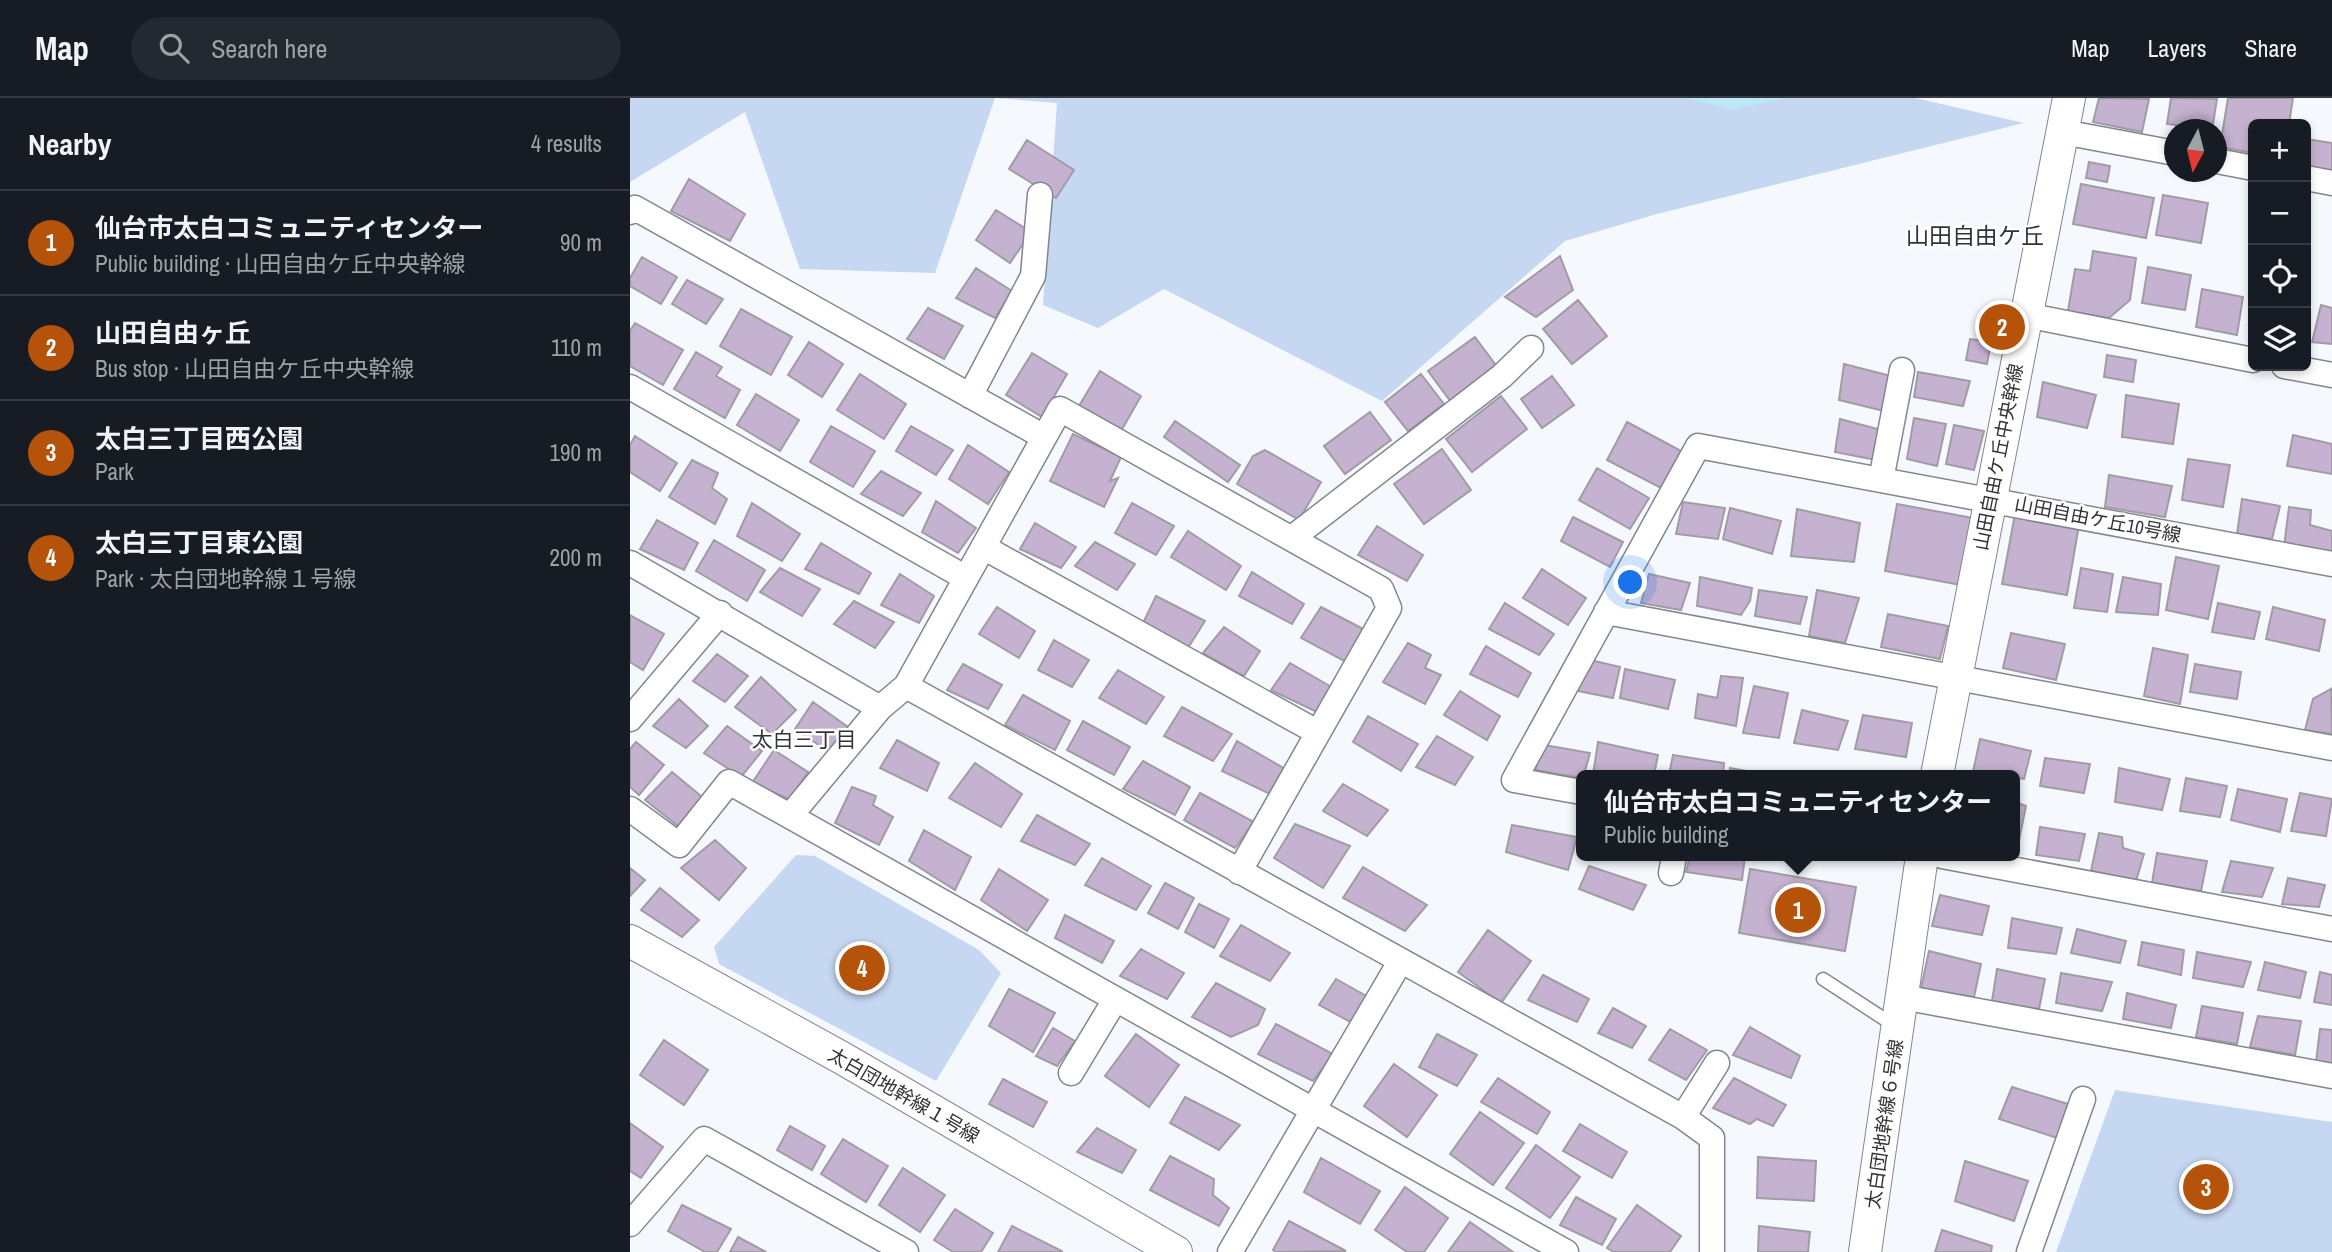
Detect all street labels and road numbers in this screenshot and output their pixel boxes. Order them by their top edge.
street label: 山田自由ケ丘中央幹線 [1967,361,2029,553]
street label: 山田自由ケ丘10号線 [2012,490,2184,548]
street label: 太白団地幹線６号線 [1859,1038,1909,1210]
street label: 太白団地幹線１号線 [823,1041,985,1149]

